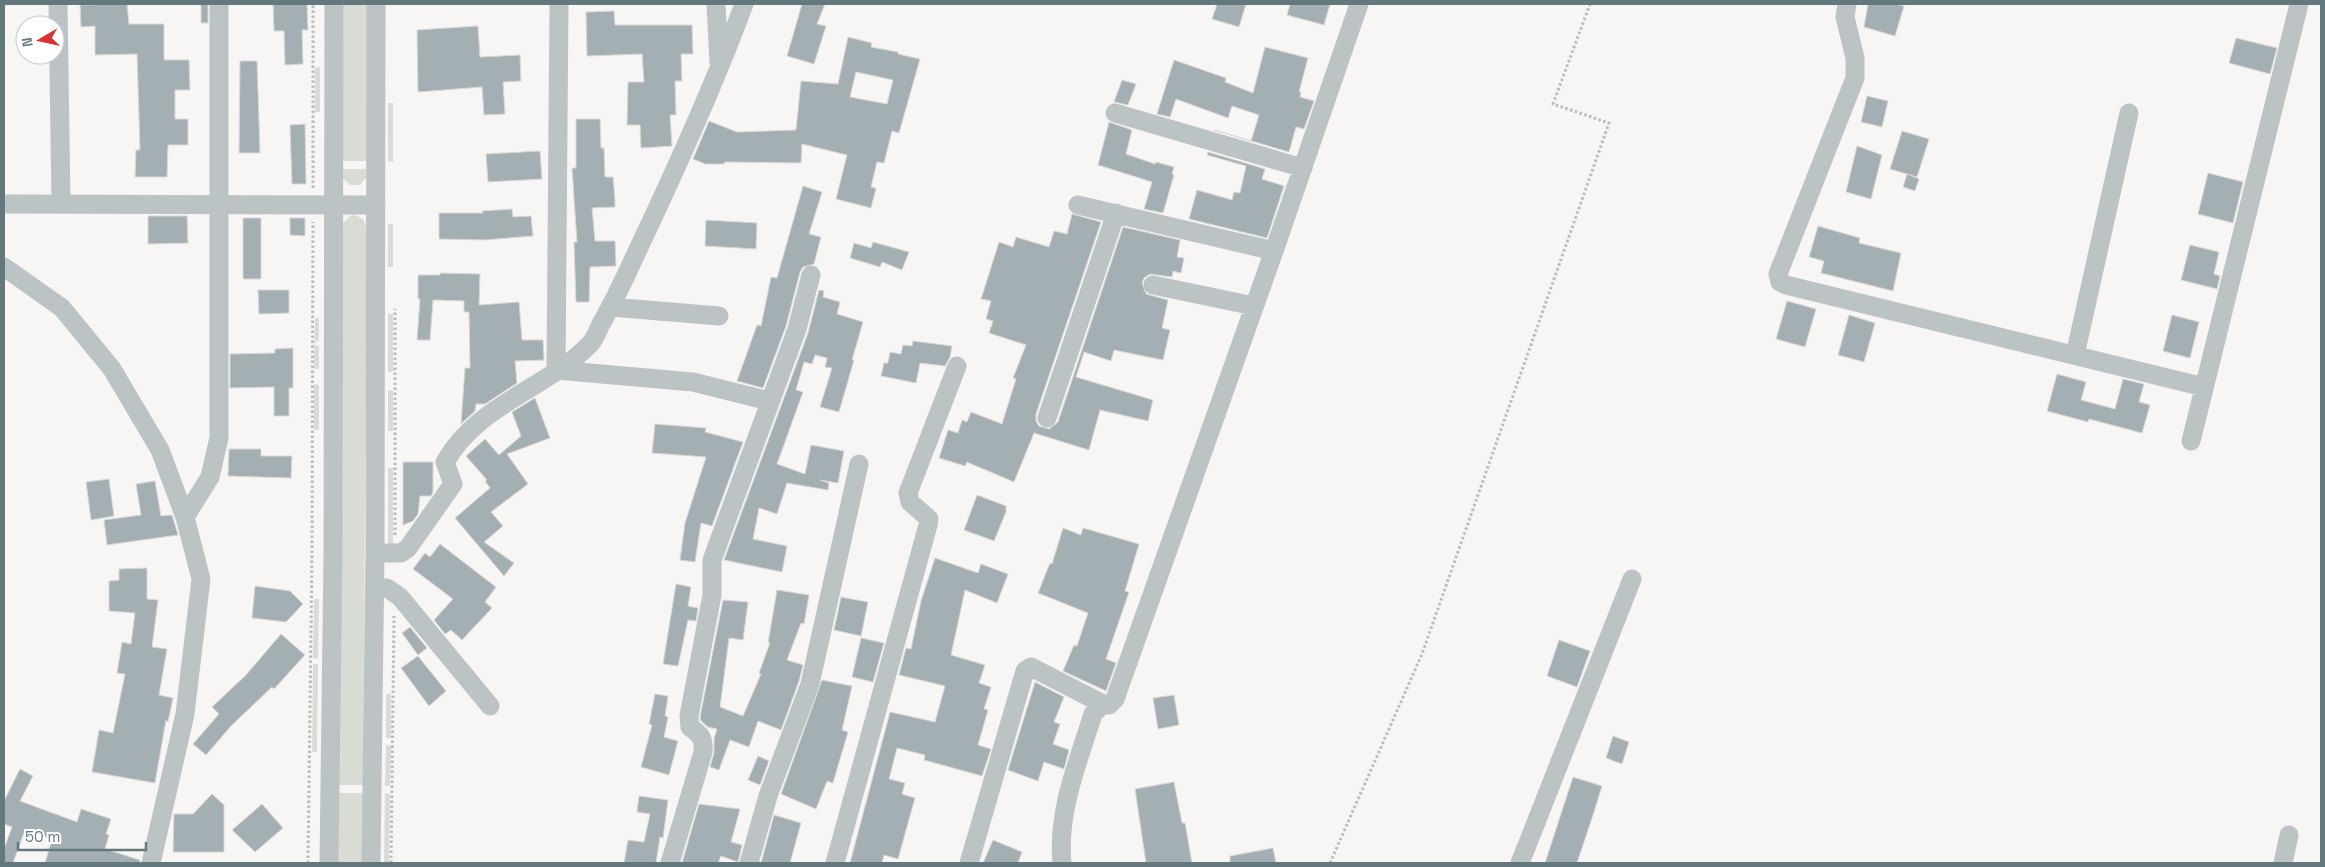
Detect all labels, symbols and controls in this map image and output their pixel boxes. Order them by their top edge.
north arrow [15,15,65,65]
text: N [18,36,37,48]
scale bar [18,820,145,852]
text: 50 m [25,827,60,846]

